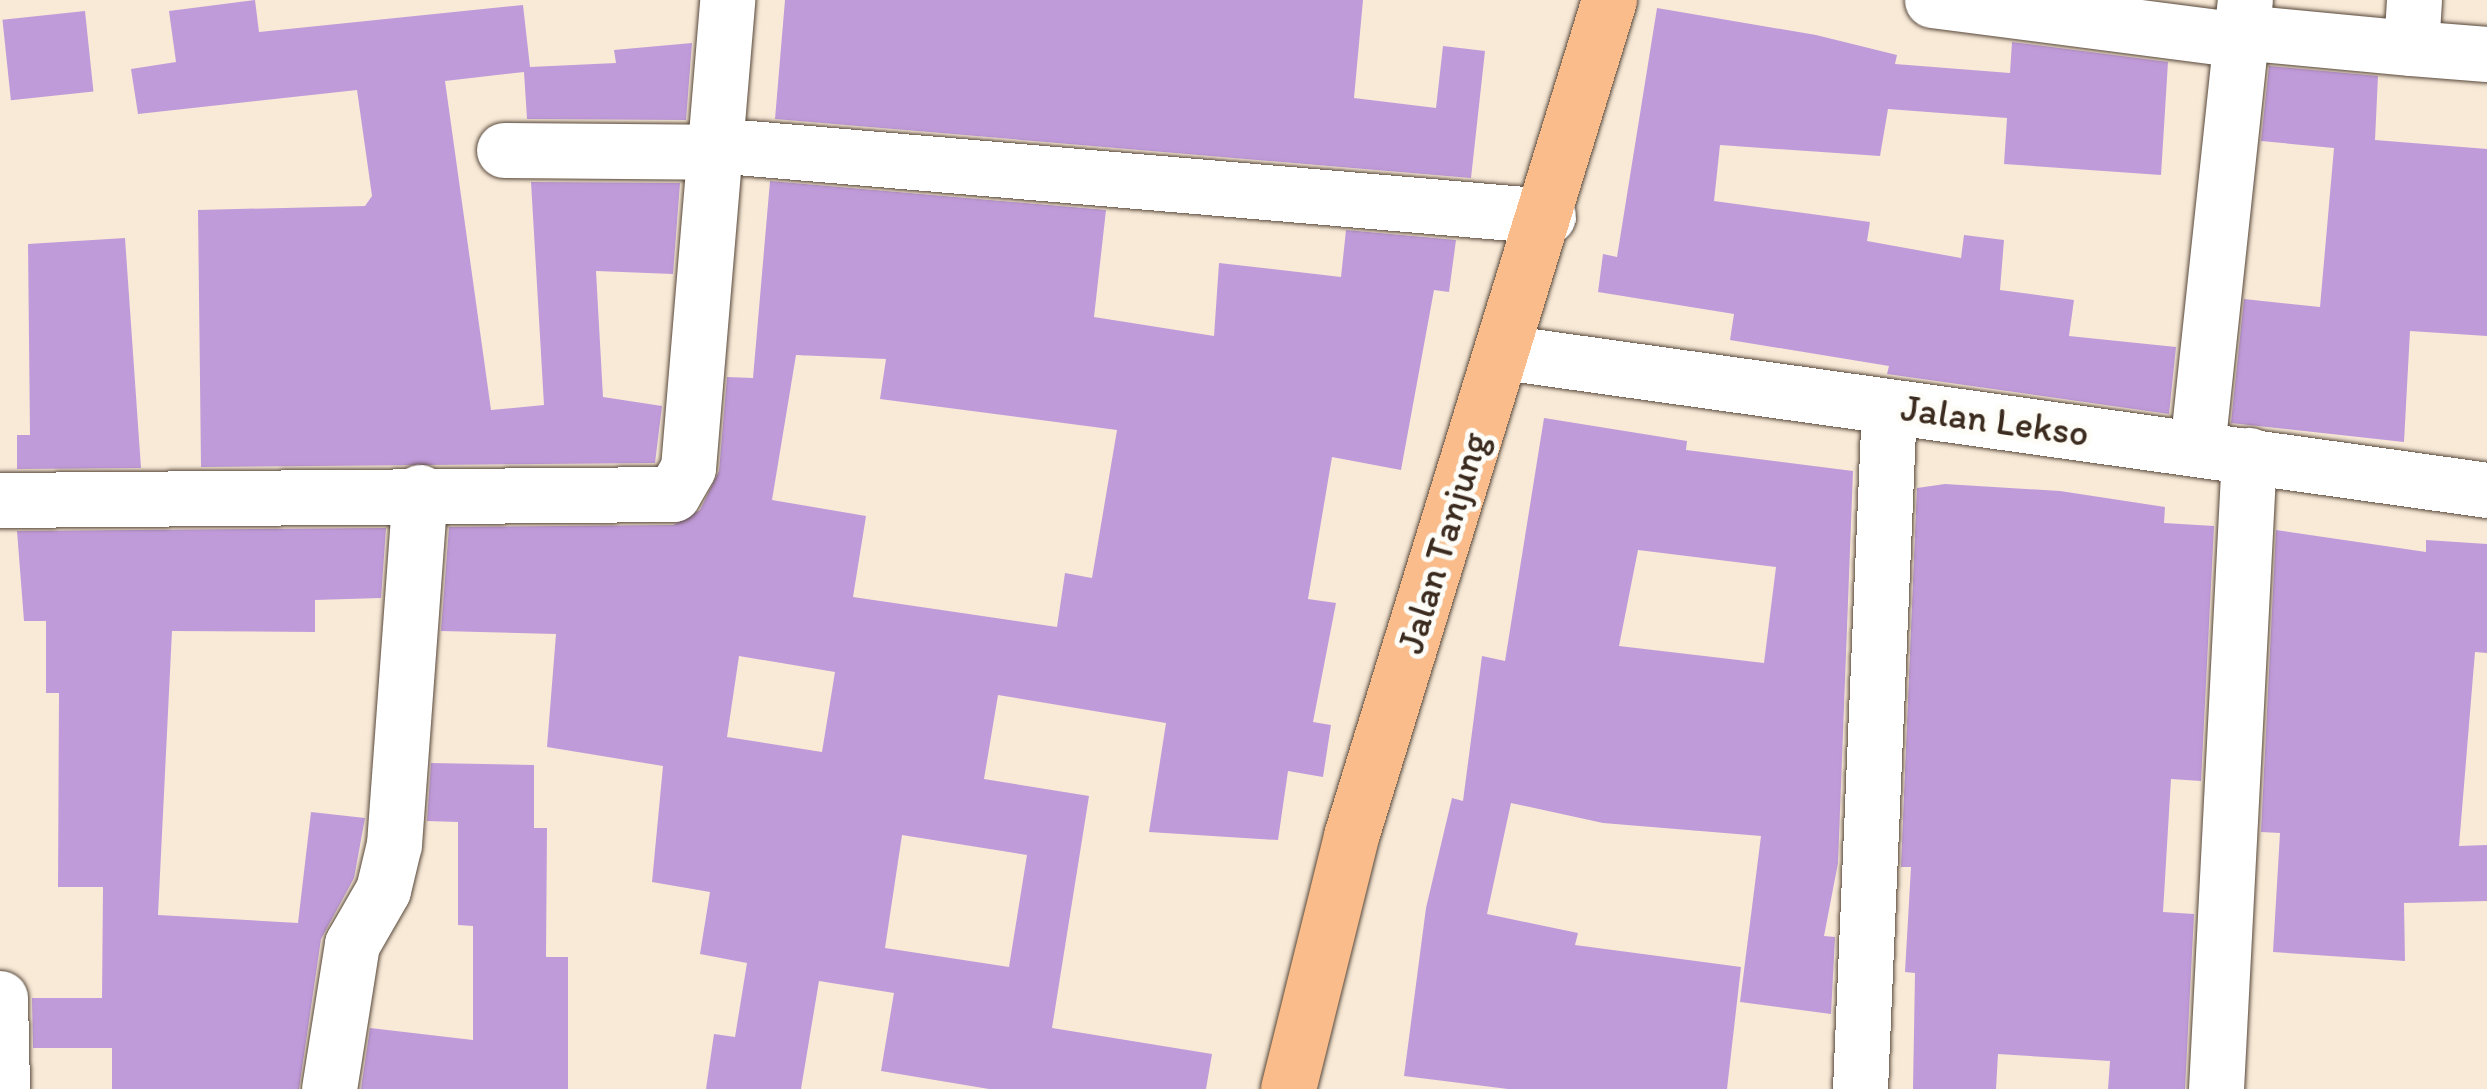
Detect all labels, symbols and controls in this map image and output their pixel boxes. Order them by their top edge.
street label: Jalan Lekso [1898,385,2092,457]
street label: Jalan Tanjung [1388,428,1498,658]

